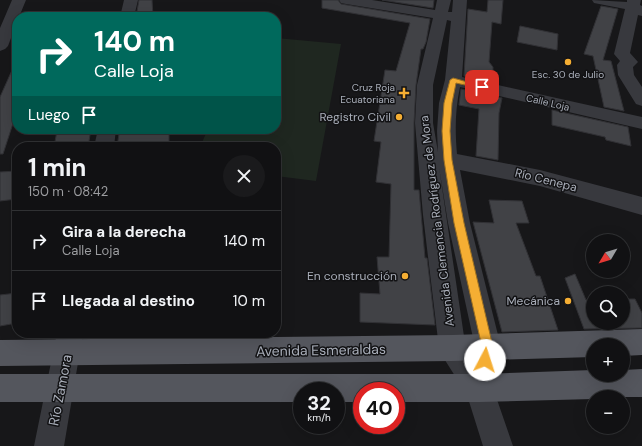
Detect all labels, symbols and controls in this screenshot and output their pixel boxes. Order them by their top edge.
text: 140 m [94,23,175,60]
icon: right [28,28,80,80]
marker: Esc. 30 de Julio [563,57,573,67]
text: Calle Loja [94,59,174,83]
place label: Esc. 30 de Julio [532,68,604,81]
pin [465,70,499,104]
icon: arrive [471,76,493,98]
place label: Cruz Roja Ecuatoriana [340,81,395,106]
marker: Cruz Roja Ecuatoriana [398,87,410,99]
street label: Calle Loja [525,91,571,114]
icon: arrive [78,104,100,126]
text: Luego [28,105,70,125]
place label: Registro Civil [320,109,391,125]
marker: Registro Civil [394,112,404,122]
street label: Avenida Clemencia Rodríguez de Mora [416,115,458,327]
text: 1 min [28,152,86,183]
button: close [223,155,265,197]
street label: Río Cenepa [513,165,579,195]
text: 150 m · 08:42 [28,183,108,200]
text: Gira a la derecha [62,222,186,242]
icon: right [28,230,50,252]
text: 140 m [224,231,265,251]
north arrow [586,234,630,278]
map controls [586,234,630,434]
text: Calle Loja [62,242,120,259]
place label: En construcción [307,268,397,284]
marker: En construcción [400,271,410,281]
button: search [586,286,630,330]
icon: arrive [28,290,50,312]
text: Llegada al destino [62,291,195,311]
text: 10 m [233,291,265,311]
place label: Mecánica [507,293,560,309]
marker: Mecánica [563,296,573,306]
button: + [586,338,630,382]
position arrow [464,339,506,381]
street label: Avenida Esmeraldas [256,340,386,360]
street label: Río Zamora [44,353,76,427]
speed limit sign: 40 [353,382,405,434]
text: 32 [307,390,331,416]
button: − [586,390,630,434]
text: km/h [307,411,331,424]

